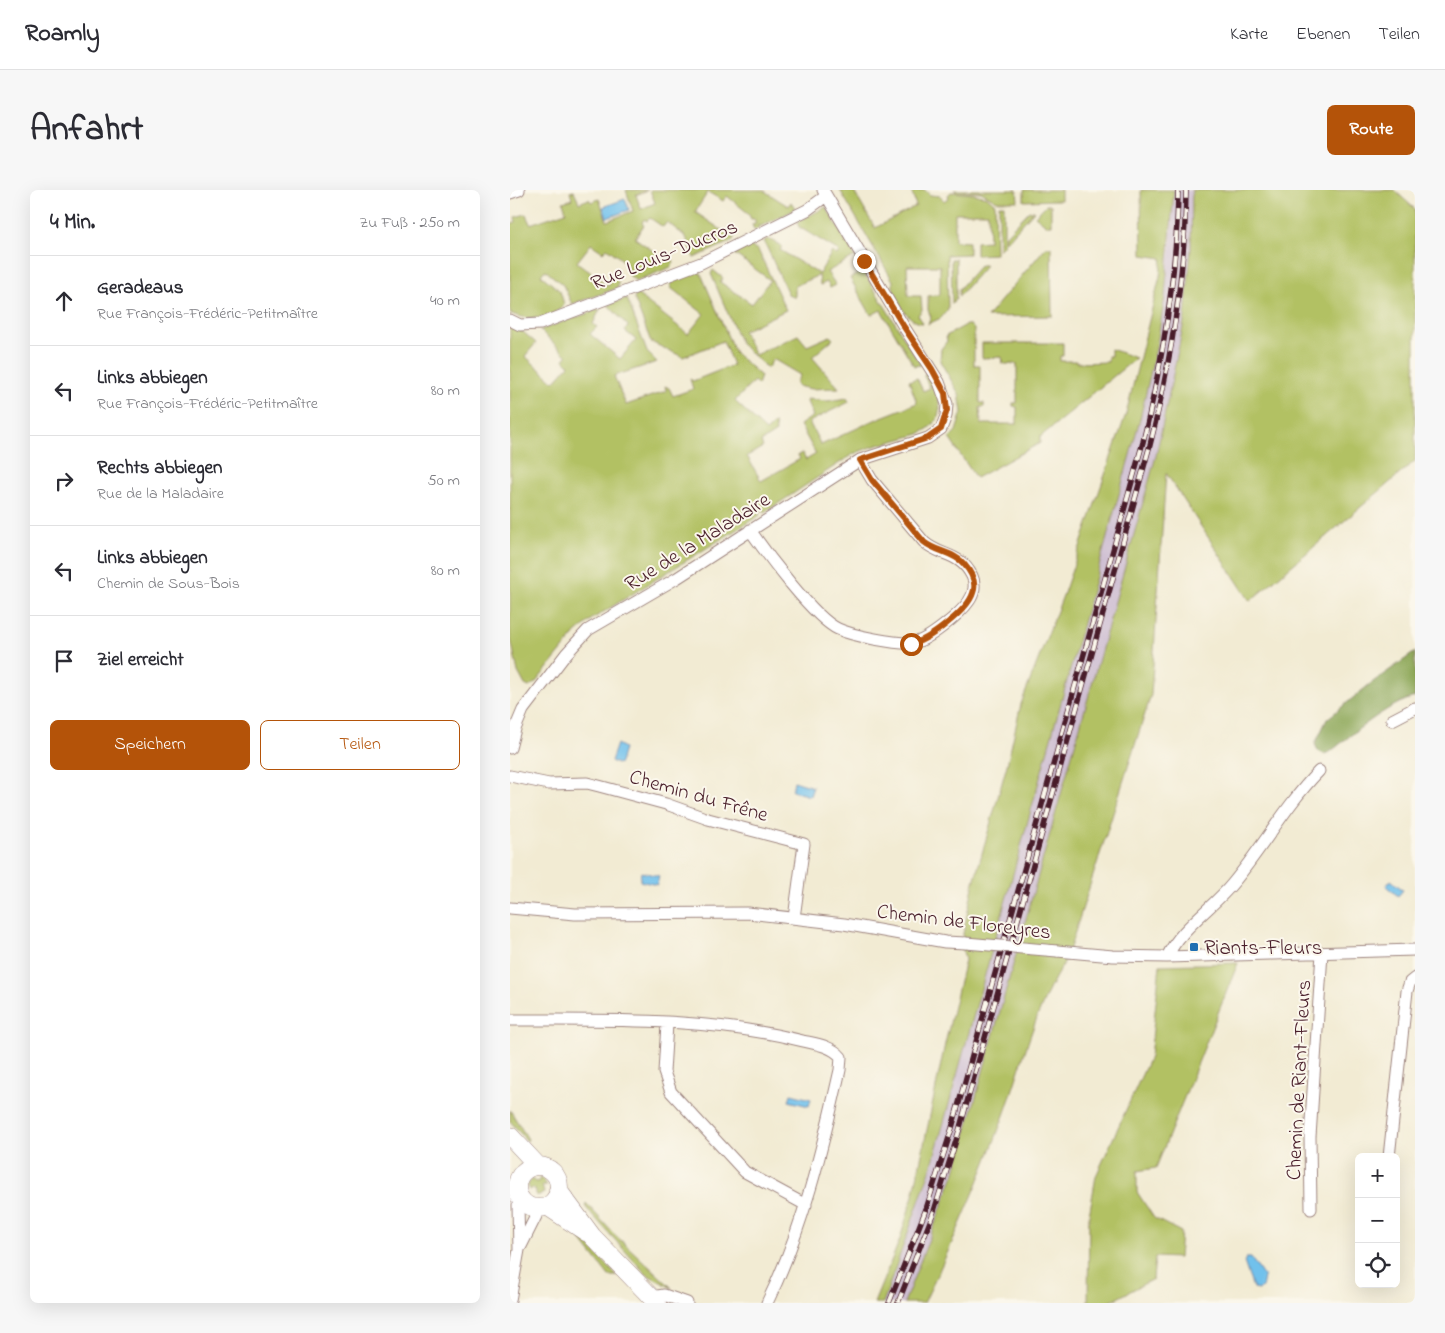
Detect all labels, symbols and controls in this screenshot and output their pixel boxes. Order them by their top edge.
text: Roamly [25,17,100,52]
text: Karte [1230,22,1268,48]
text: Ebenen [1296,22,1350,48]
text: Teilen [1378,22,1420,48]
text: Anfahrt [30,105,143,156]
button: Route [1327,105,1415,155]
text: 4 Min. [50,208,95,238]
text: Zu Fuß · 250 m [359,211,460,235]
street label: Rue Louis-Ducros [587,213,743,299]
route end [853,250,876,273]
text: Geradeaus [97,275,184,302]
icon: ahead [50,287,78,315]
text: 40 m [430,289,460,313]
text: Rue François-Frédéric-Petitmaître [97,302,318,326]
text: Links abbiegen [97,365,208,392]
icon: left [50,377,78,405]
text: 80 m [431,379,460,403]
text: Rue François-Frédéric-Petitmaître [97,392,318,416]
text: Rechts abbiegen [97,455,222,482]
icon: right [50,467,78,495]
text: 50 m [428,469,460,493]
text: Rue de la Maladaire [97,482,224,506]
street label: Rue de la Maladaire [619,486,777,600]
text: Links abbiegen [97,545,208,572]
icon: left [50,557,78,585]
text: 80 m [431,559,460,583]
text: Chemin de Sous-Bois [97,572,240,596]
route start [900,633,923,656]
icon: arrive [50,647,78,675]
text: Ziel erreicht [97,647,184,674]
button: Speichern [50,720,250,770]
button: Teilen [260,720,460,770]
street label: Chemin du Frêne [625,763,772,831]
street label: Chemin de Floreyres [875,897,1053,951]
place label: Riants-Fleurs [1204,934,1322,964]
marker: Riants-Fleurs [1188,941,1200,953]
street label: Chemin de Riant-Fleurs [1280,979,1320,1181]
map controls [1355,1153,1400,1288]
button: + [1355,1153,1400,1198]
button: − [1355,1198,1400,1243]
button: locate [1355,1243,1400,1288]

